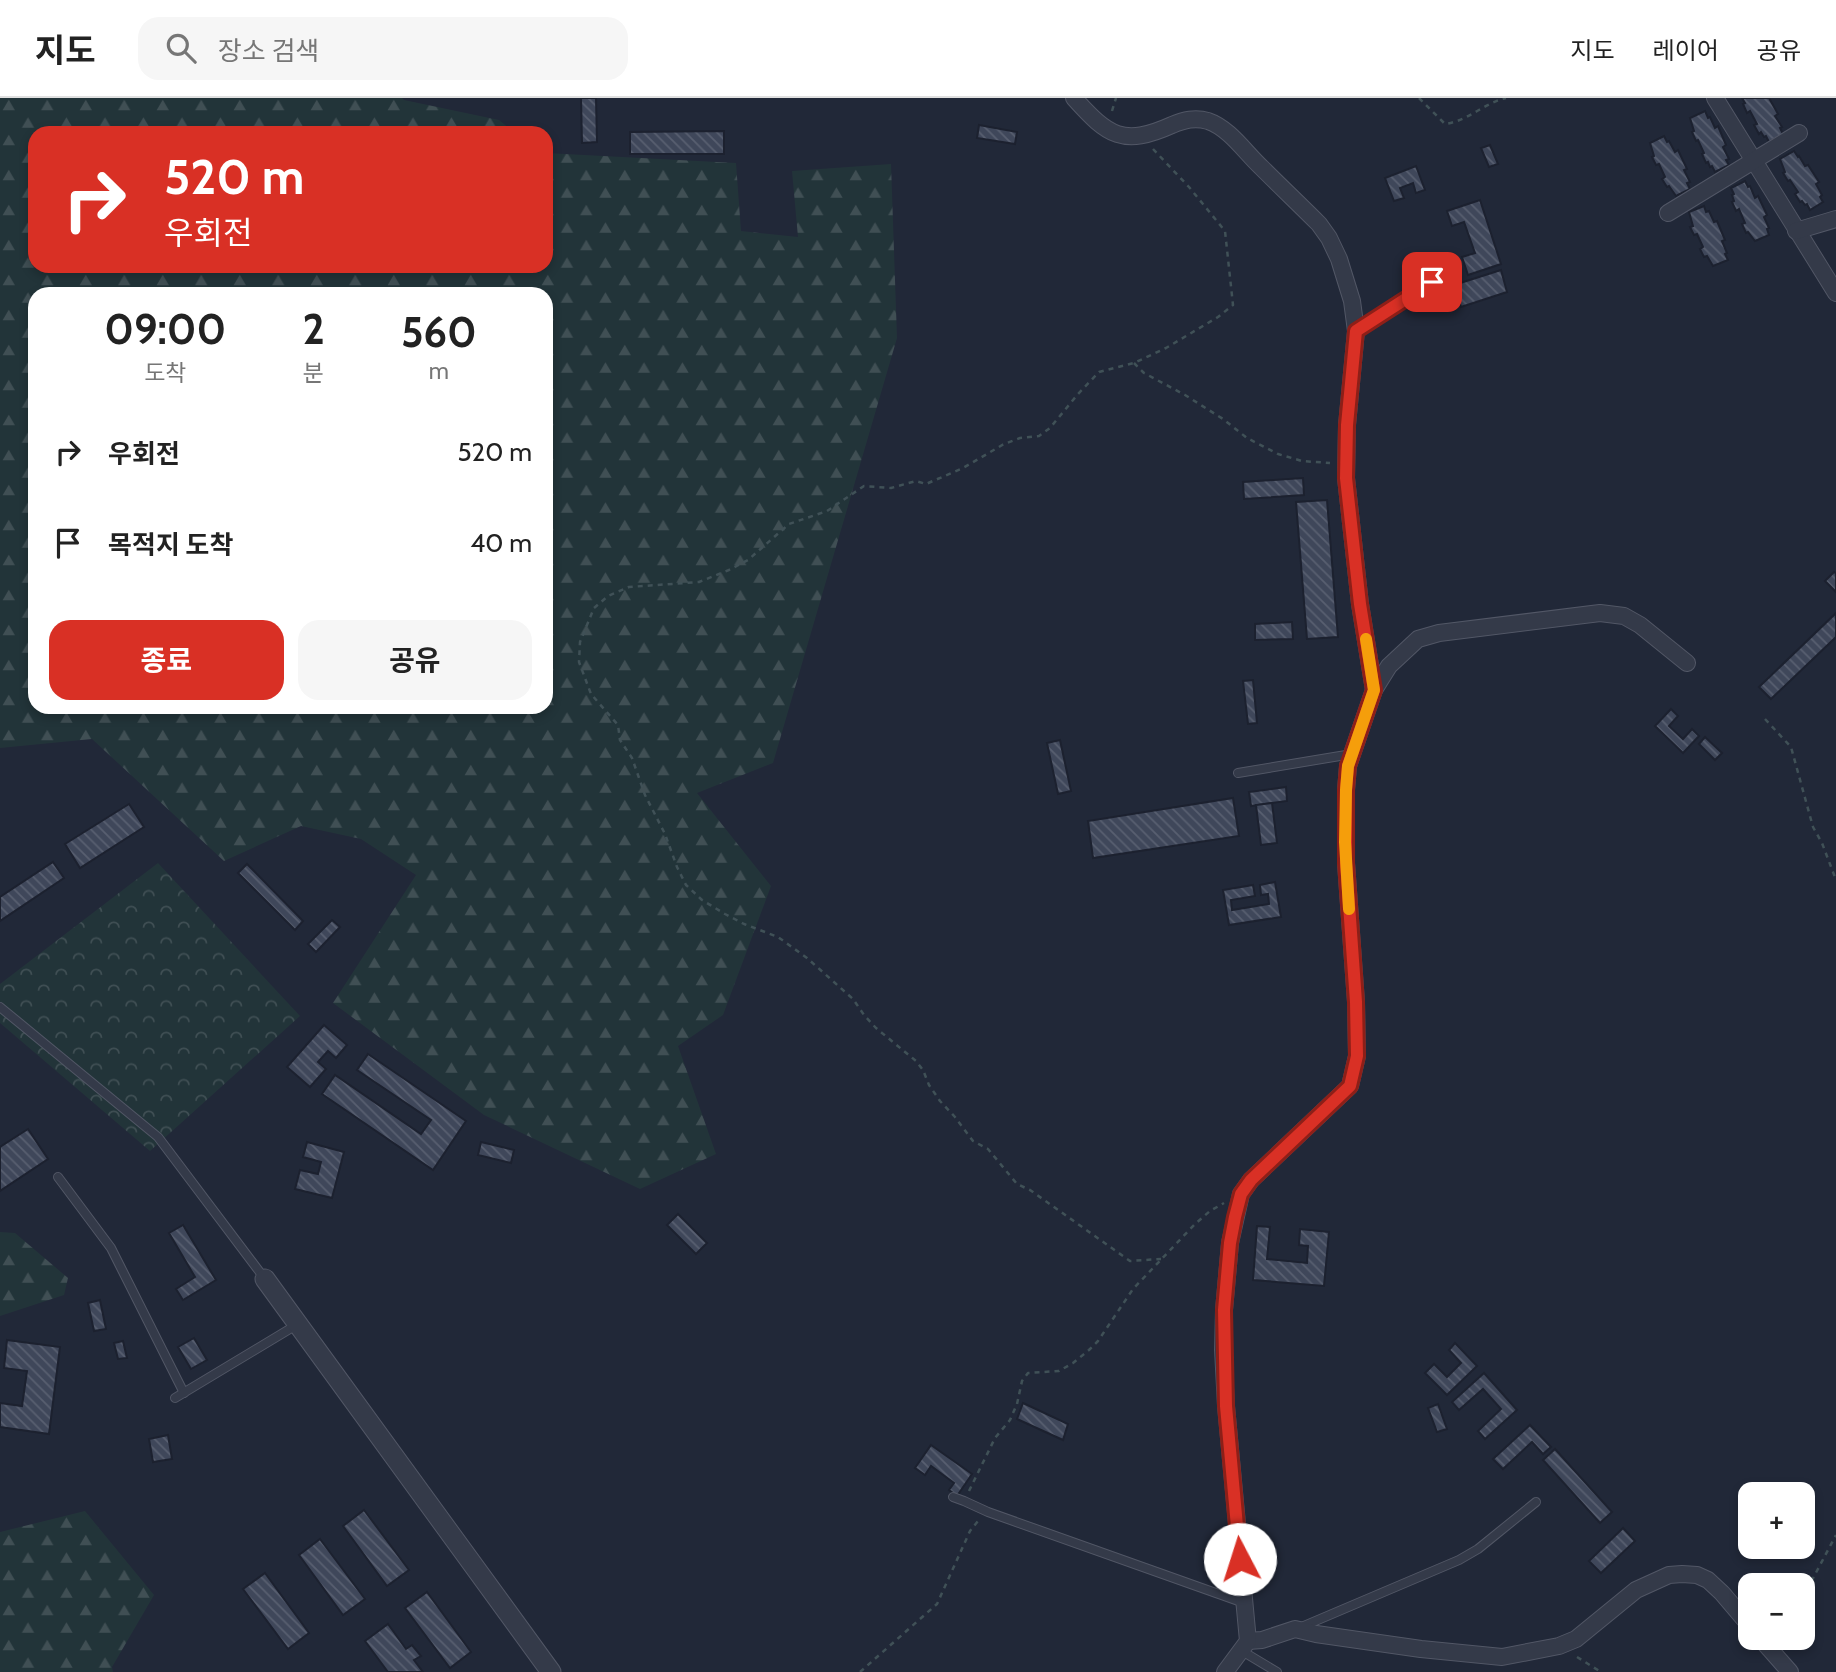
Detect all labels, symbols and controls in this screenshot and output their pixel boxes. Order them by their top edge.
search box [138,17,628,80]
icon: search [162,29,200,67]
text: 지도 [35,30,96,70]
text: 장소 검색 [218,35,319,67]
text: 지도 [1570,36,1615,65]
text: 레이어 [1653,36,1719,65]
text: 공유 [1757,36,1801,65]
text: 520 m [164,147,304,206]
icon: right [49,154,140,245]
text: 우회전 [164,213,252,252]
pin [1402,252,1462,312]
icon: arrive [1413,263,1451,301]
text: 09:00 [104,303,226,355]
text: 2 [302,303,325,355]
text: 560 [401,306,477,358]
text: m [429,357,449,385]
text: 도착 [144,359,186,387]
text: 분 [303,359,324,387]
icon: right [49,433,87,471]
text: 520 m [458,436,532,468]
text: 우회전 [108,438,180,470]
icon: arrive [49,524,87,562]
text: 40 m [470,527,532,559]
text: 목적지 도착 [108,529,233,561]
button: 종료 [49,620,284,700]
button: 공유 [298,620,532,700]
map controls [1738,1482,1815,1650]
button: + [1738,1482,1815,1559]
position arrow [1203,1522,1277,1596]
button: − [1738,1573,1815,1650]

